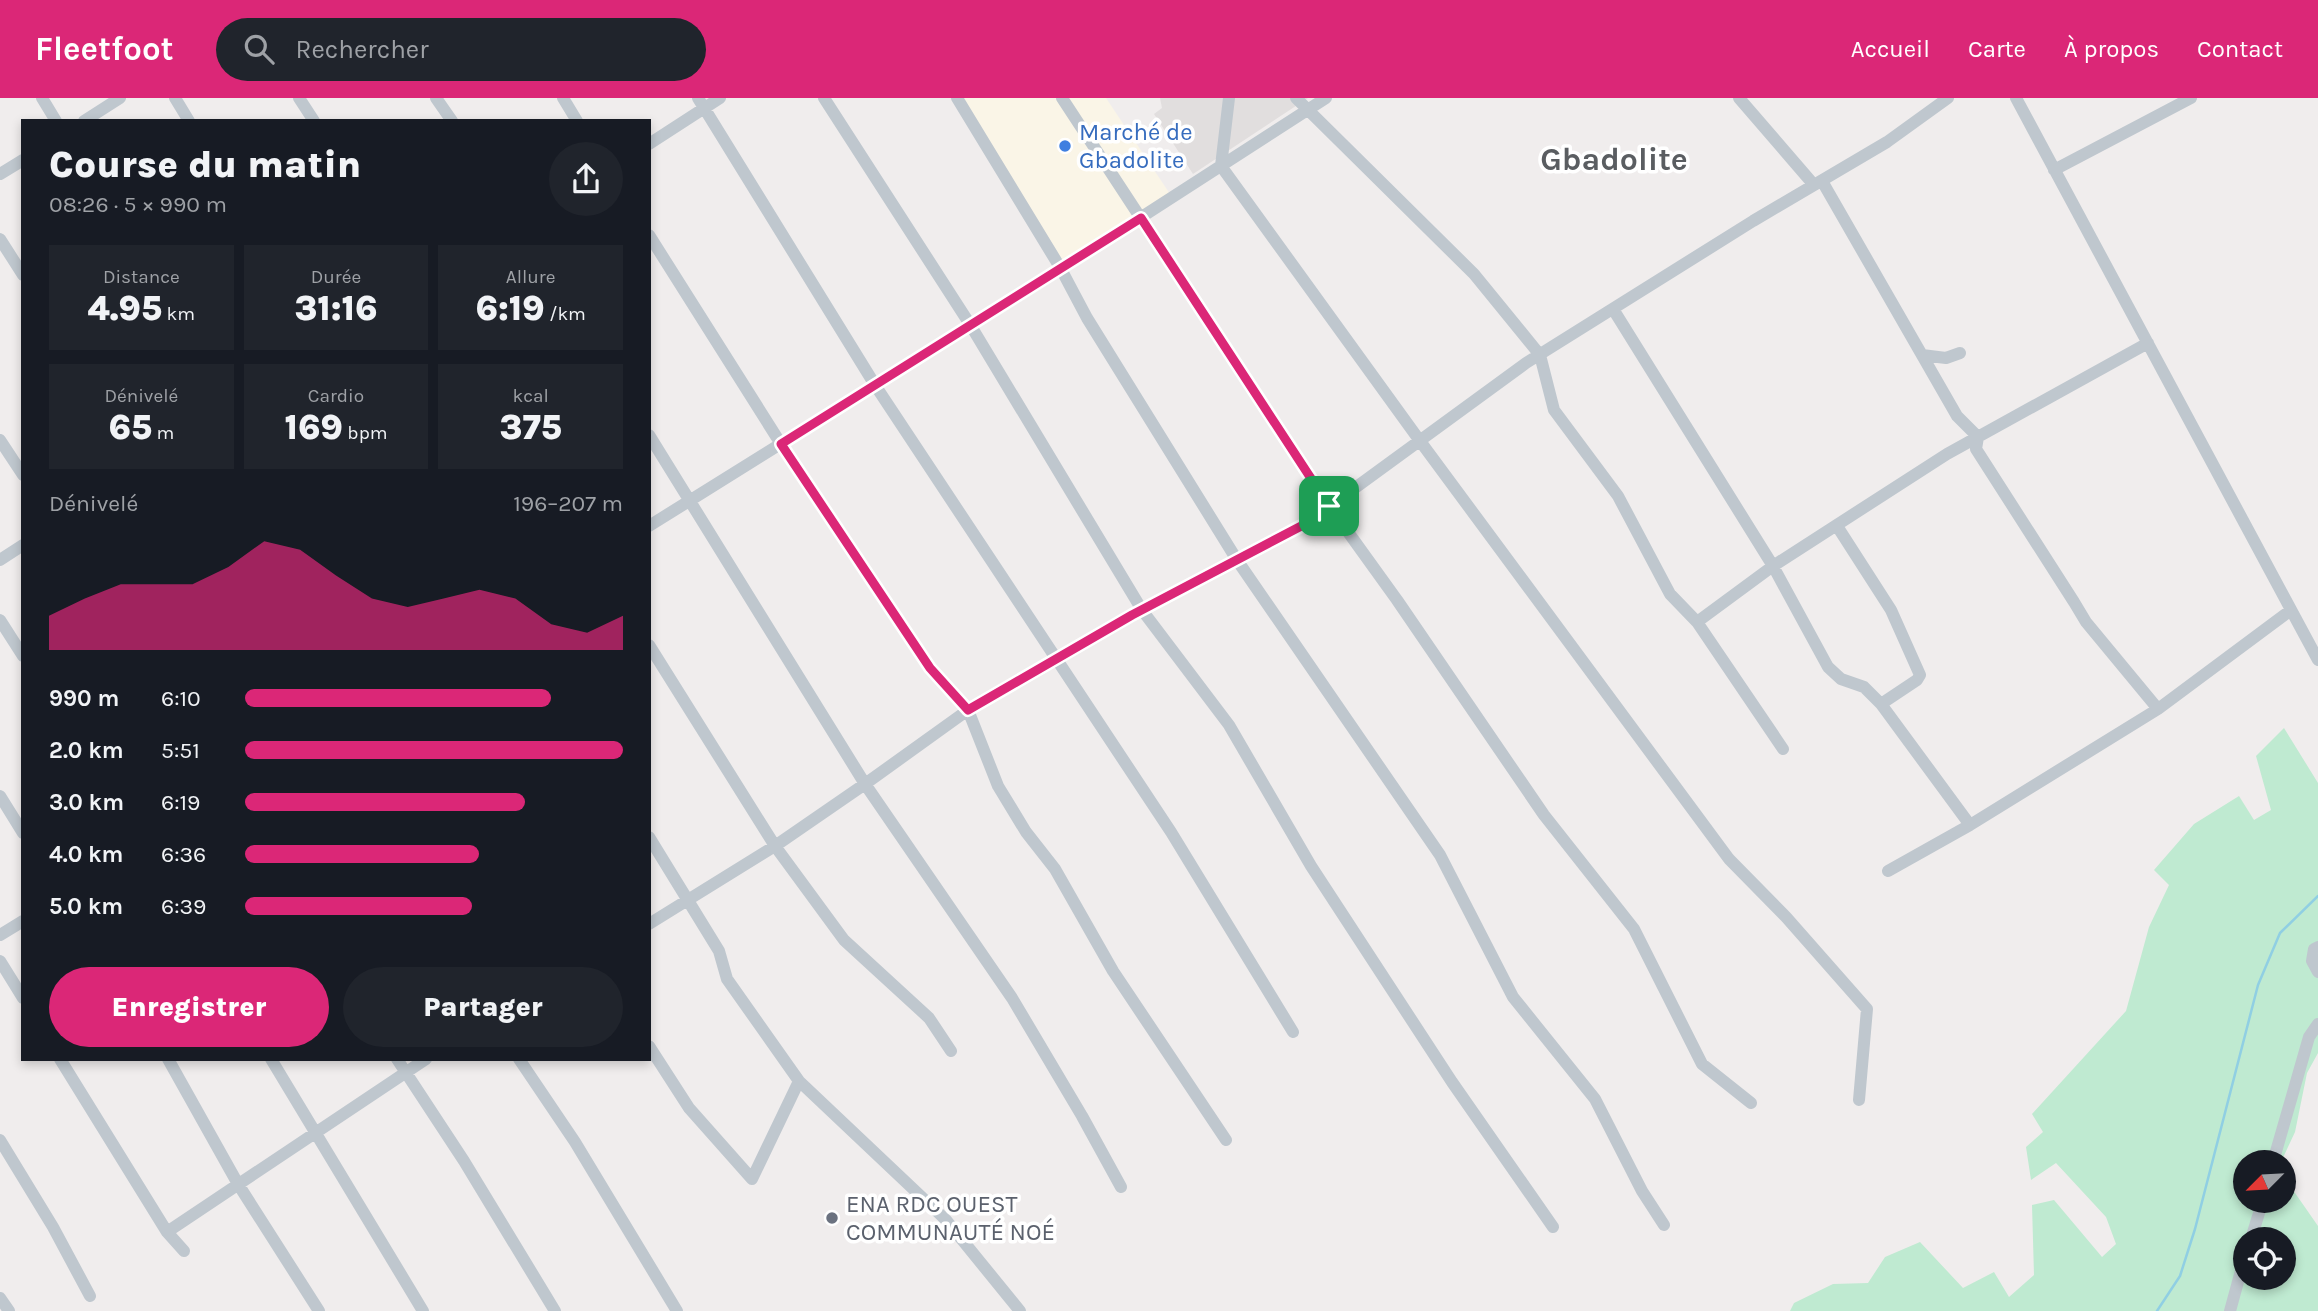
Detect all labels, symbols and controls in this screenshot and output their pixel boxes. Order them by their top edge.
search box [216,18,706,81]
text: Fleetfoot [35,30,174,68]
icon: search [240,30,278,68]
text: Rechercher [296,34,429,65]
text: Accueil [1851,35,1930,63]
text: Carte [1968,35,2026,63]
text: À propos [2064,35,2159,63]
text: Contact [2197,35,2283,63]
place label: Marché de Gbadolite [1079,118,1193,174]
marker: Marché de Gbadolite [1057,138,1073,154]
district label: Gbadolite [1540,141,1688,178]
text: Course du matin [49,142,361,187]
button: share [549,142,623,216]
text: 08:26 · 5 × 990 m [49,191,227,218]
text: Distance [103,266,180,288]
text: Durée [311,266,361,288]
text: Allure [506,266,556,288]
text: 4.95 [88,288,162,329]
text: 31:16 [294,288,378,329]
text: 6:19 [475,288,545,329]
text: km [162,303,195,325]
text: /km [545,303,586,325]
text: Dénivelé [104,385,178,407]
text: Cardio [308,385,364,407]
text: kcal [513,385,549,407]
text: 65 [108,407,152,448]
text: 169 [284,407,343,448]
text: 375 [499,407,562,448]
text: m [152,422,174,444]
text: bpm [343,422,388,444]
pin [1299,476,1359,536]
icon: arrive [1310,487,1348,525]
text: Dénivelé [49,490,138,517]
text: 196–207 m [513,490,623,517]
text: 990 m [49,685,119,712]
text: 6:10 [161,685,201,712]
text: 2.0 km [49,737,124,764]
text: 5:51 [161,737,200,764]
text: 3.0 km [49,789,124,816]
text: 6:19 [161,789,200,816]
text: 4.0 km [49,841,123,868]
text: 6:36 [161,841,206,868]
text: 5.0 km [49,893,123,920]
text: 6:39 [161,893,206,920]
button: Enregistrer [49,967,329,1047]
button: Partager [343,967,623,1047]
north arrow [2233,1150,2296,1213]
map controls [2233,1150,2296,1290]
place label: ENA RDC OUEST COMMUNAUTÉ NOÉ [846,1190,1055,1246]
marker: ENA RDC OUEST COMMUNAUTÉ NOÉ [824,1210,840,1226]
button: locate [2233,1227,2296,1290]

